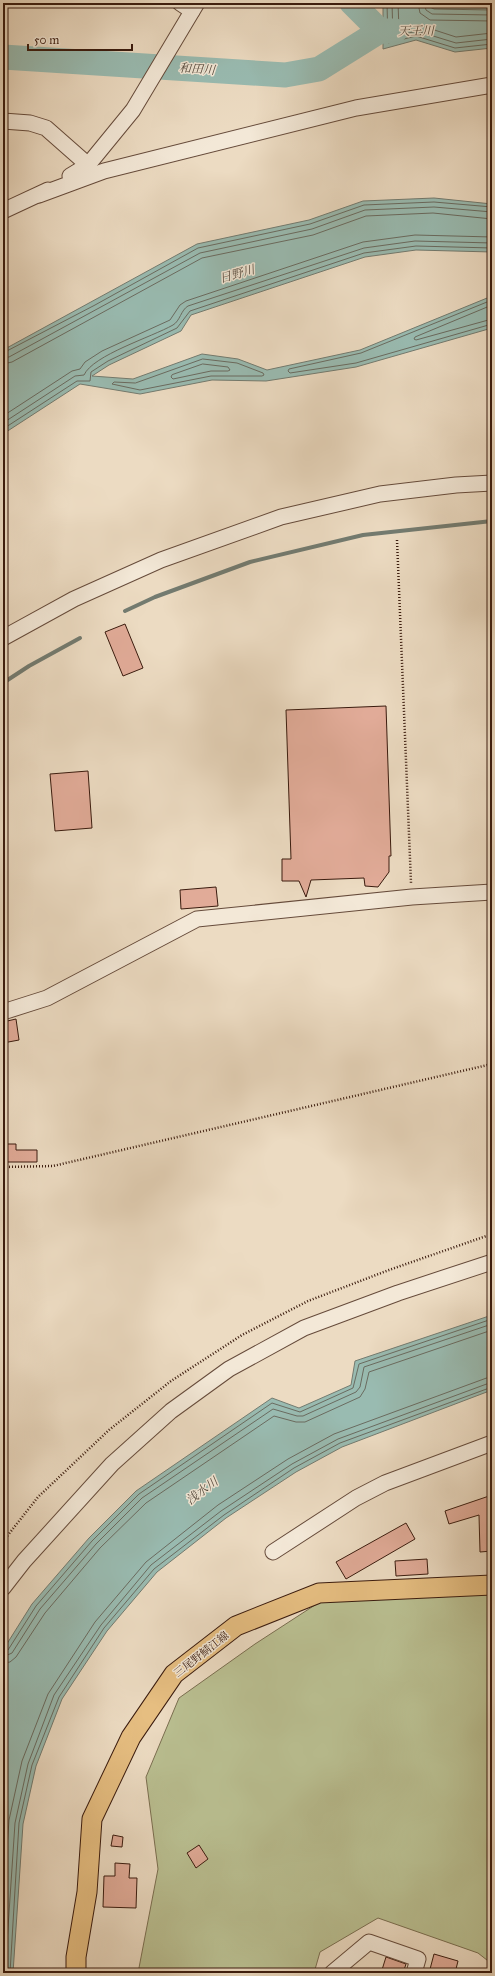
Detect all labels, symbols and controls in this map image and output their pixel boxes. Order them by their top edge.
water label: 天王川 [398,24,436,38]
scale bar [28,26,132,52]
text: 50 m [34,33,59,47]
water label: 和田川 [179,61,217,77]
water label: 日野川 [218,262,258,286]
water label: 浅水川 [183,1473,222,1507]
street label: 三尾野鯖江線 [171,1629,231,1680]

